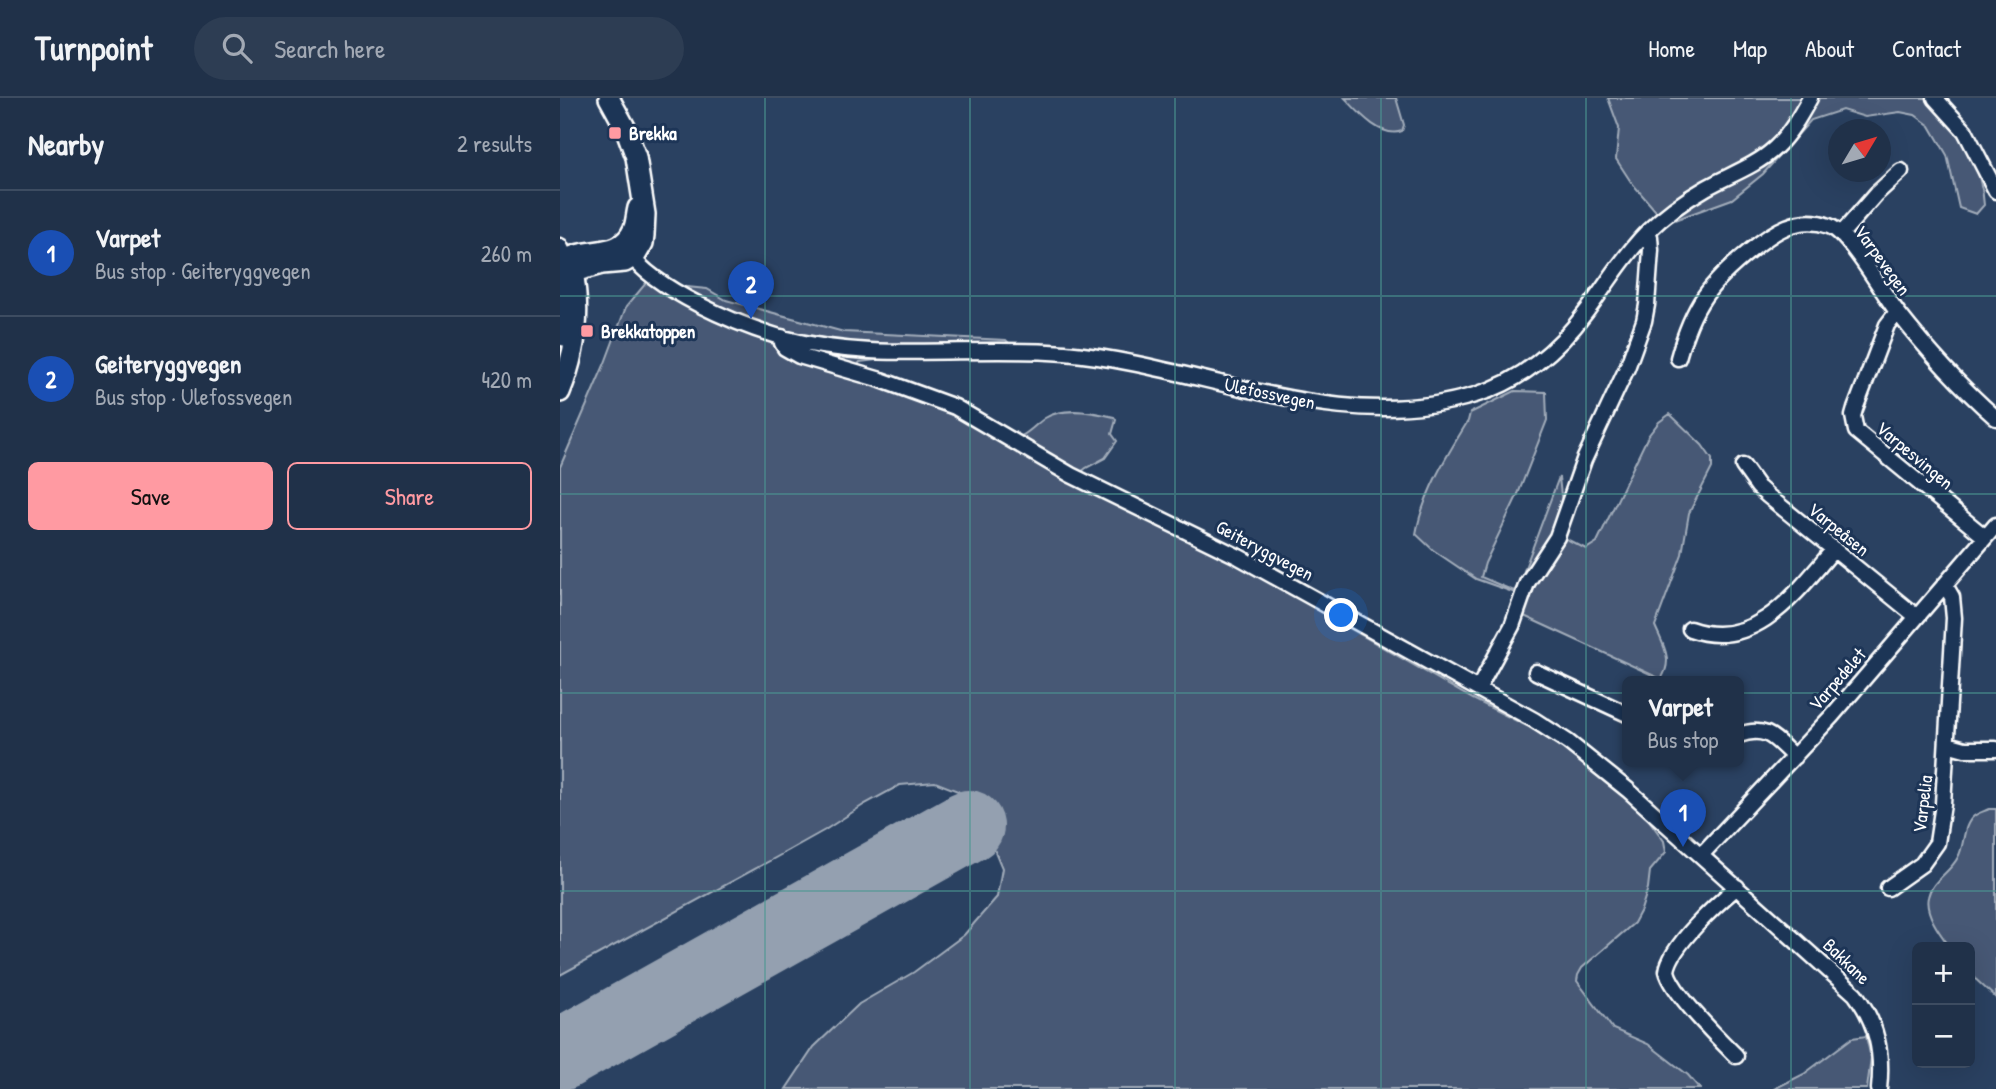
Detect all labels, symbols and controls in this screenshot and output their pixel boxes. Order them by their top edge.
search box [194,17,684,80]
text: Turnpoint [35,26,152,70]
icon: search [218,29,256,67]
text: Search here [274,31,385,66]
text: Home [1648,32,1695,64]
text: Map [1733,32,1767,64]
text: About [1805,32,1854,64]
text: Contact [1892,32,1961,64]
north arrow [1828,119,1891,182]
place label: Brekka [629,120,677,146]
text: Nearby [28,124,104,164]
marker: Brekka [607,125,623,141]
text: 2 results [457,128,532,159]
text: Varpet [95,220,160,255]
street label: Varpevegen [1849,220,1917,300]
text: 1 [47,238,55,269]
text: 260 m [481,238,532,269]
text: Bus stop · Geiteryggvegen [95,255,311,286]
pin: 2 [728,261,774,319]
place label: Brekkatoppen [601,318,696,345]
marker: Brekkatoppen [579,323,595,339]
text: Geiteryggvegen [95,346,242,381]
text: 2 [46,364,56,395]
text: 420 m [481,364,532,395]
street label: Ulefossvegen [1222,371,1318,415]
text: Bus stop · Ulefossvegen [95,381,292,412]
street label: Varpesvingen [1871,415,1959,495]
button: Save [28,462,273,530]
button: Share [287,462,532,530]
street label: Varpeåsen [1803,496,1875,562]
street label: Geiteryggvegen [1212,513,1318,587]
your location [1324,598,1358,632]
street label: Varpedelet [1802,642,1872,716]
popup [1622,676,1744,767]
text: Varpet [1648,689,1713,724]
text: Bus stop [1648,724,1718,755]
street label: Varpelia [1906,773,1938,834]
pin: 1 [1660,789,1706,847]
street label: Bakkane [1818,932,1877,990]
map controls [1912,942,1975,1068]
button: + [1912,942,1975,1005]
button: − [1912,1005,1975,1068]

